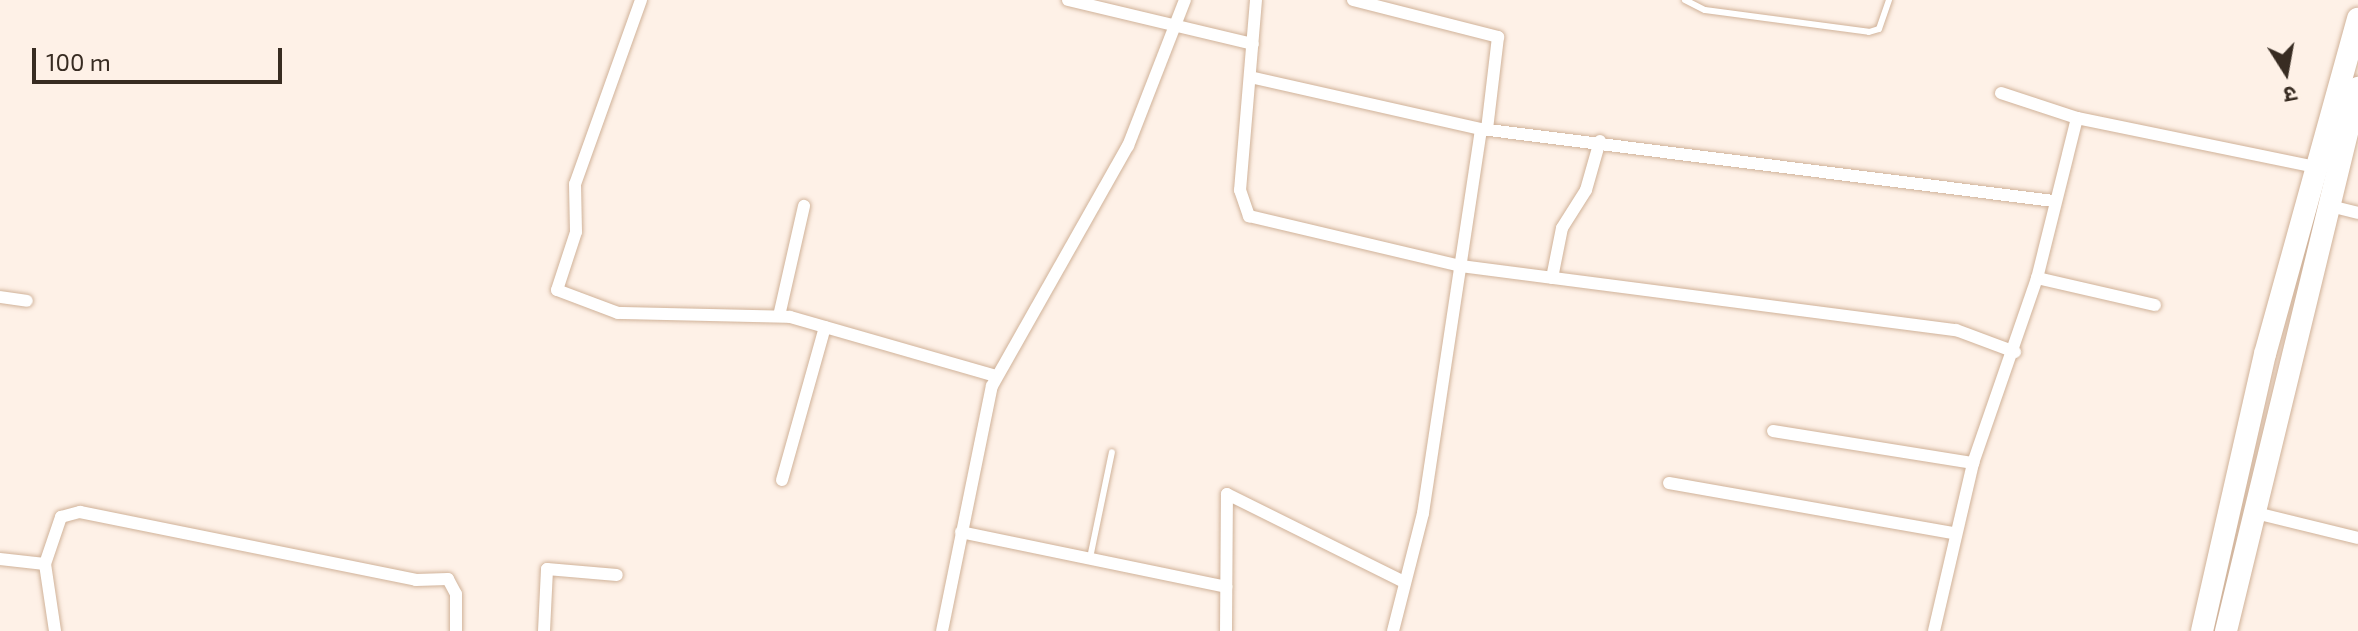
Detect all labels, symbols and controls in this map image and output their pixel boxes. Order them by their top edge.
scale bar [36,32,286,82]
north arrow [2246,32,2326,112]
text: 100 m [46,47,111,76]
text: उ [2282,82,2299,110]

